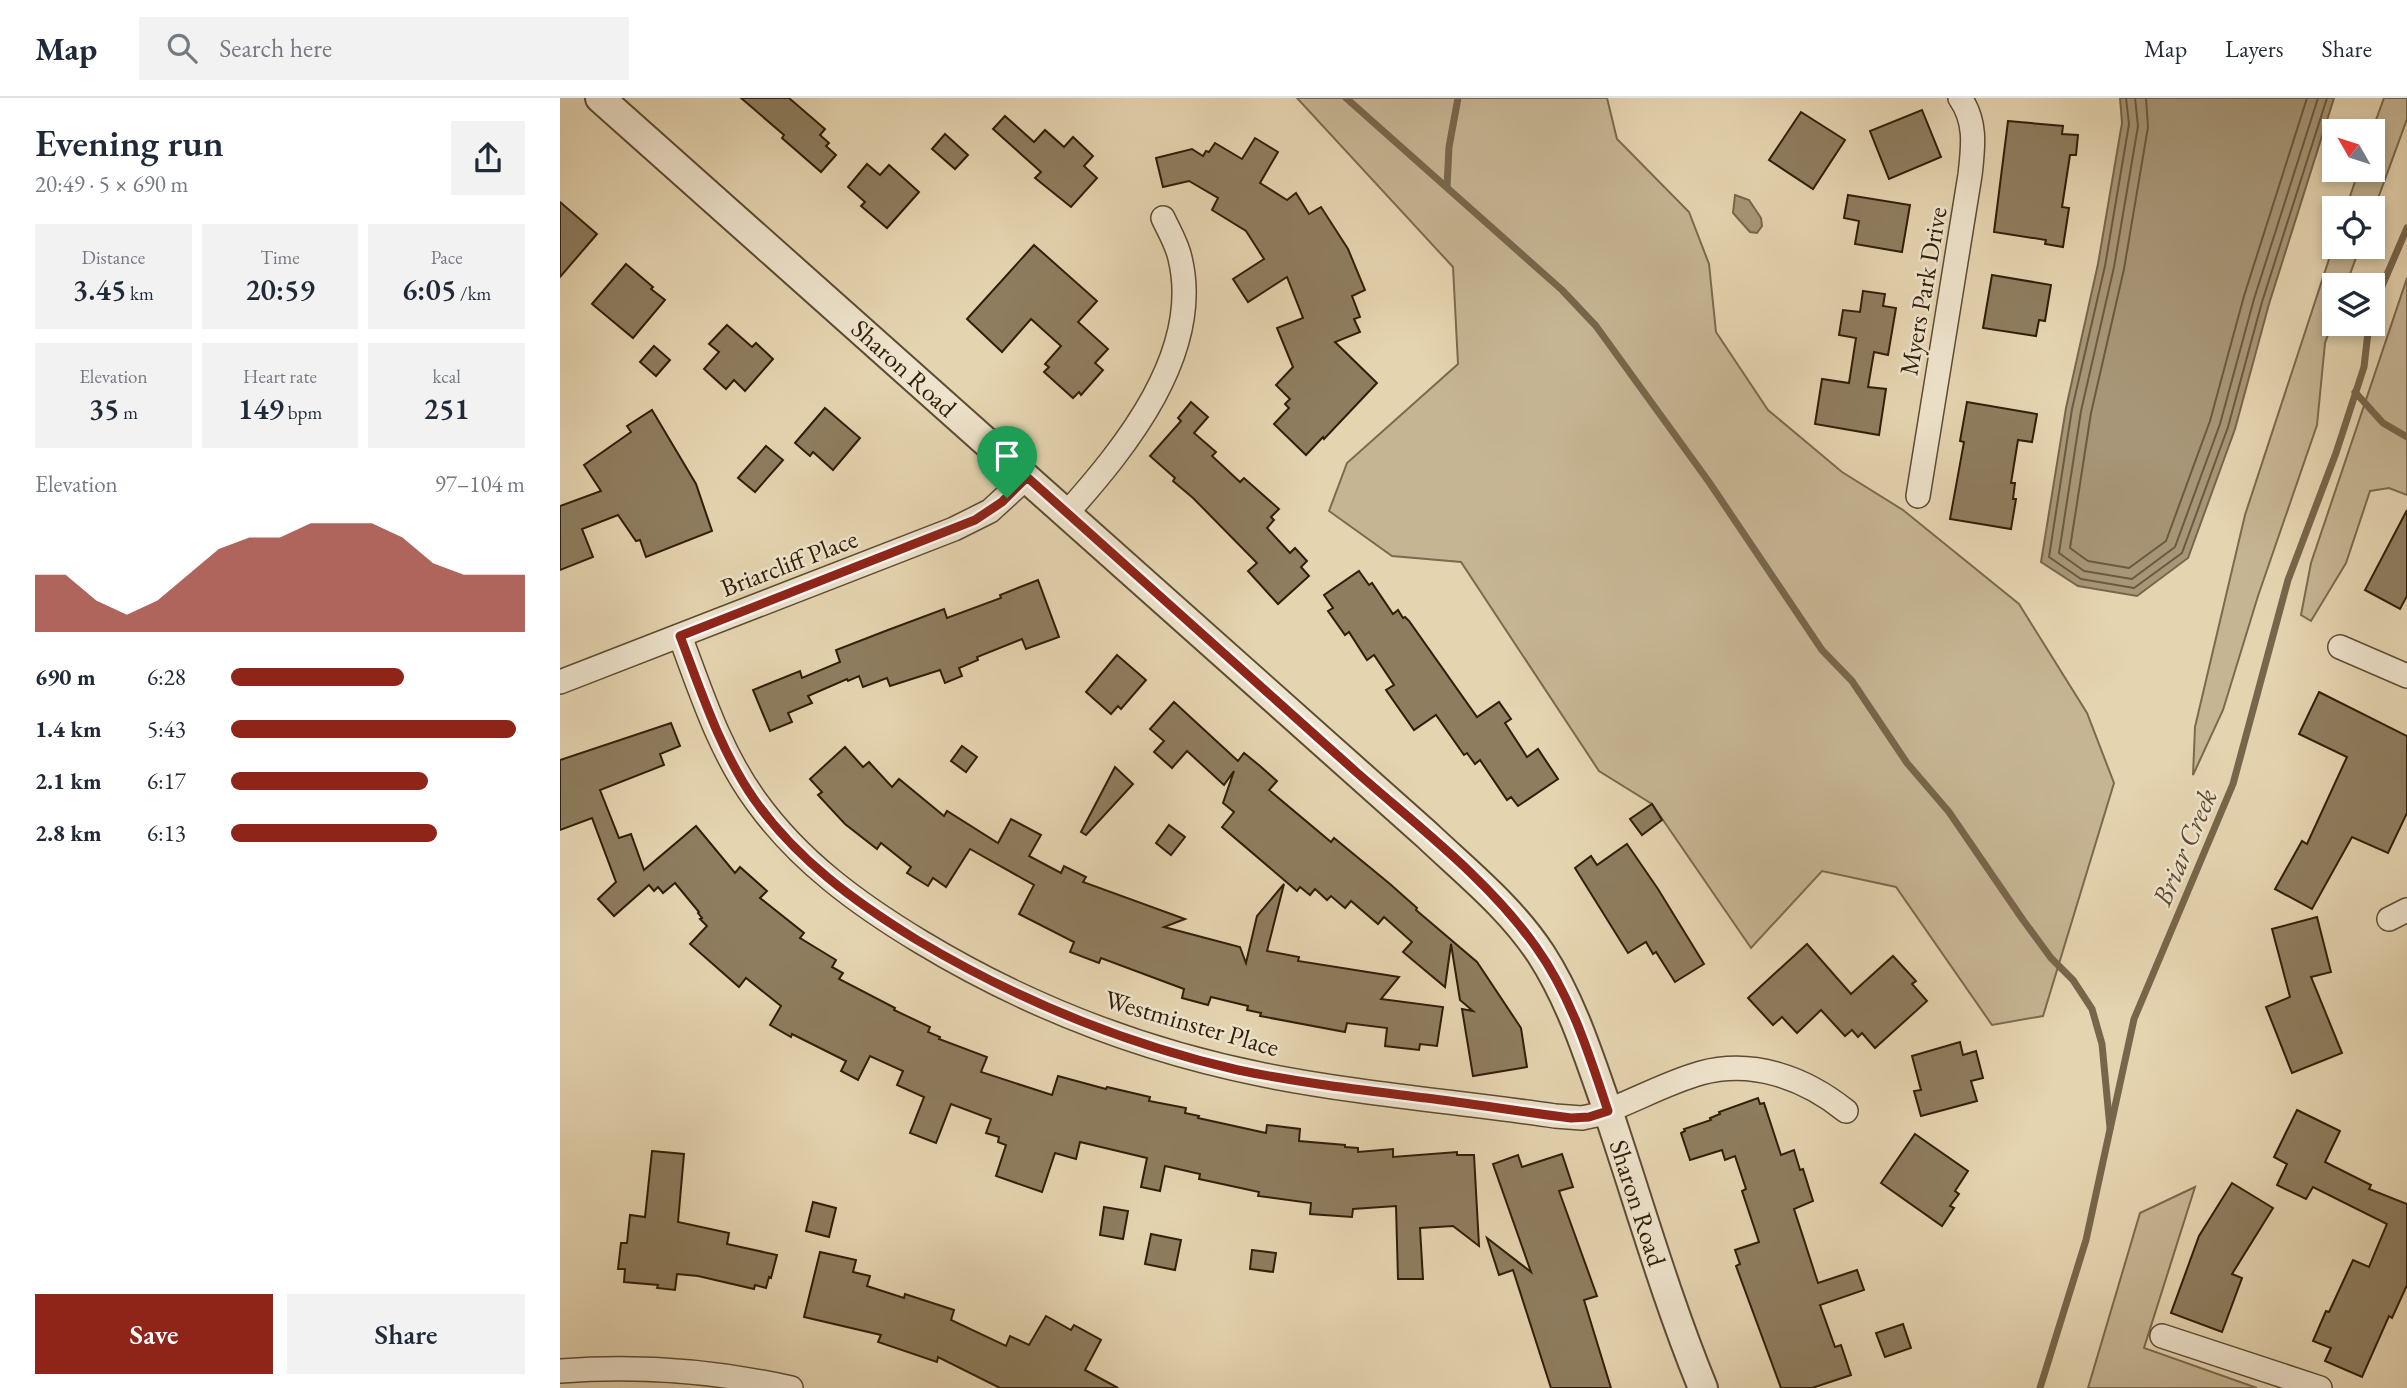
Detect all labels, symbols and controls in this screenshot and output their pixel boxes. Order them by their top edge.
search box [139,17,629,80]
text: Map [35,27,97,70]
icon: search [163,29,201,67]
text: Search here [219,31,332,65]
text: Map [2144,33,2187,64]
text: Layers [2225,33,2284,64]
text: Share [2322,33,2372,64]
text: Evening run [35,118,224,167]
north arrow [2322,119,2385,182]
map controls [2322,119,2385,336]
button: share [451,121,525,195]
text: 20:49 · 5 × 690 m [35,169,188,199]
button: locate [2322,196,2385,259]
street label: Myers Park Drive [1891,204,1955,378]
text: Distance [82,245,145,270]
text: Time [260,245,300,270]
text: Pace [431,245,463,270]
text: 3.45 [73,270,126,309]
text: 20:59 [245,270,315,309]
text: 6:05 [402,270,456,309]
button: layers [2322,273,2385,336]
text: km [126,281,154,306]
text: /km [456,281,491,306]
street label: Sharon Road [844,312,965,425]
text: Elevation [79,364,148,389]
text: Heart rate [243,364,317,389]
text: kcal [432,364,461,389]
text: 35 [89,389,119,428]
text: 149 [238,389,284,428]
text: 251 [424,389,470,428]
text: m [119,400,138,425]
text: bpm [284,400,322,425]
pin [977,426,1037,498]
icon: arrive [988,437,1026,475]
text: Elevation [35,469,118,499]
text: 97–104 m [435,469,525,499]
street label: Briarcliff Place [716,521,862,605]
text: 690 m [35,662,96,692]
text: 6:28 [147,662,186,692]
text: 1.4 km [35,714,102,744]
text: 5:43 [147,714,186,744]
text: 2.1 km [35,766,102,796]
text: 6:17 [147,766,186,796]
water label: Briar Creek [2143,783,2225,912]
text: 2.8 km [35,818,102,848]
text: 6:13 [147,818,186,848]
street label: Westminster Place [1101,982,1283,1064]
street label: Sharon Road [1602,1136,1675,1271]
button: Save [35,1294,273,1374]
button: Share [287,1294,525,1374]

